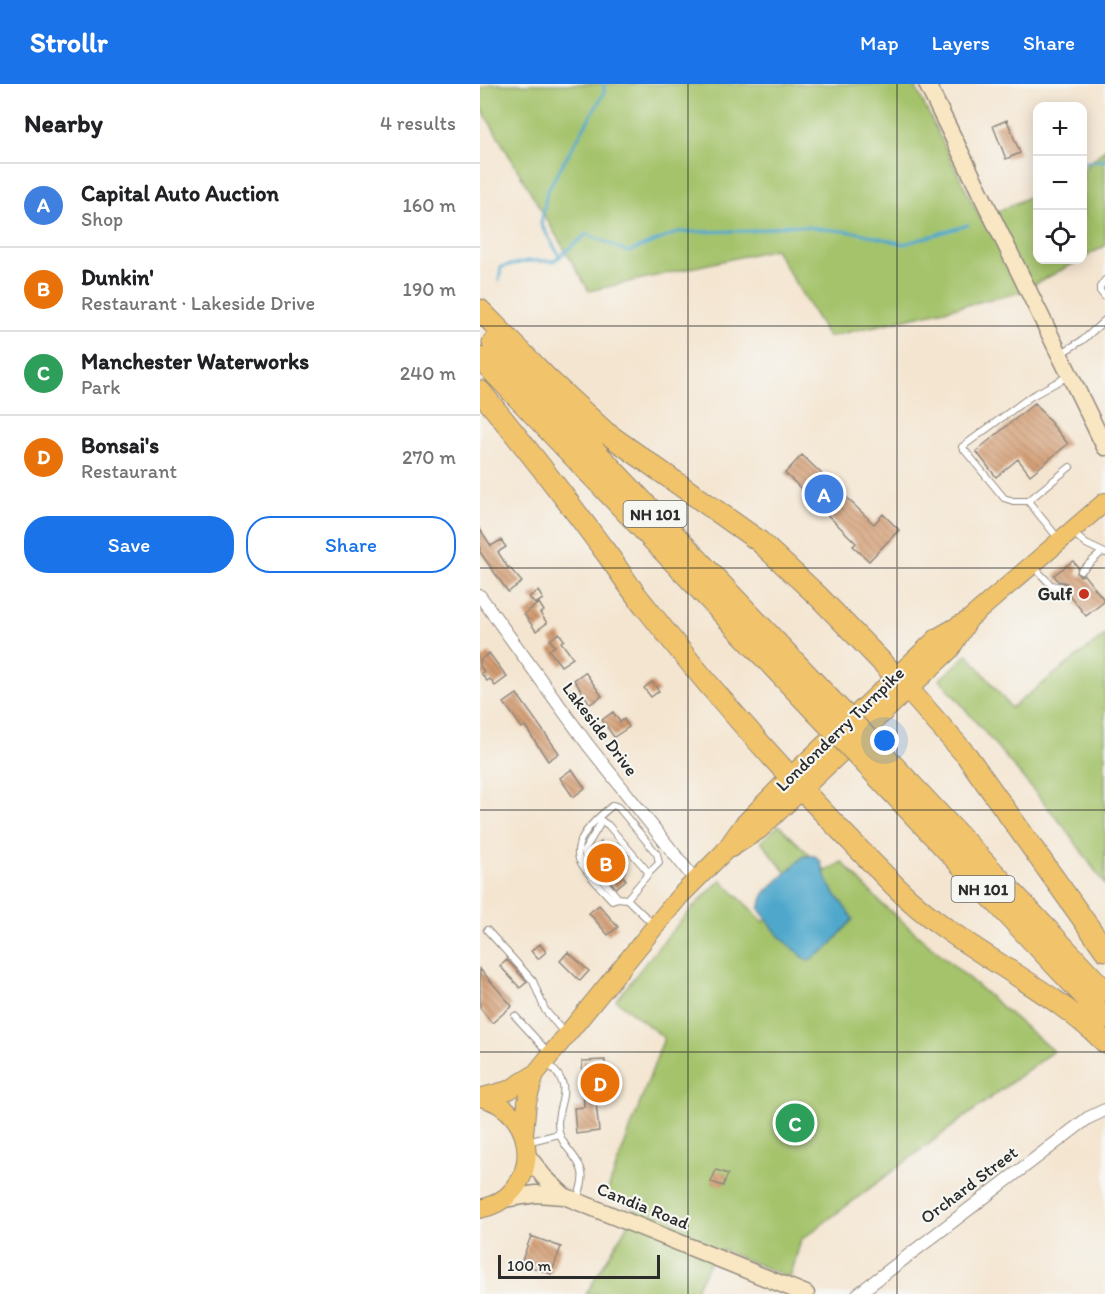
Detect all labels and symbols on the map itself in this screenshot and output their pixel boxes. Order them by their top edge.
pin: A [804,472,844,516]
road number: NH 101 [624,501,687,527]
place label: Gulf [1038,583,1072,605]
marker: Gulf [1077,587,1091,601]
street label: Londonderry Turnpike [771,662,909,796]
street label: Lakeside Drive [558,678,642,780]
your location [870,726,899,755]
pin: B [586,840,626,886]
road number: NH 101 [952,876,1014,902]
pin: D [580,1060,620,1106]
pin: C [776,1100,814,1146]
street label: Orchard Street [916,1141,1022,1229]
street label: Candia Road [594,1178,692,1234]
scale bar [498,1252,660,1280]

